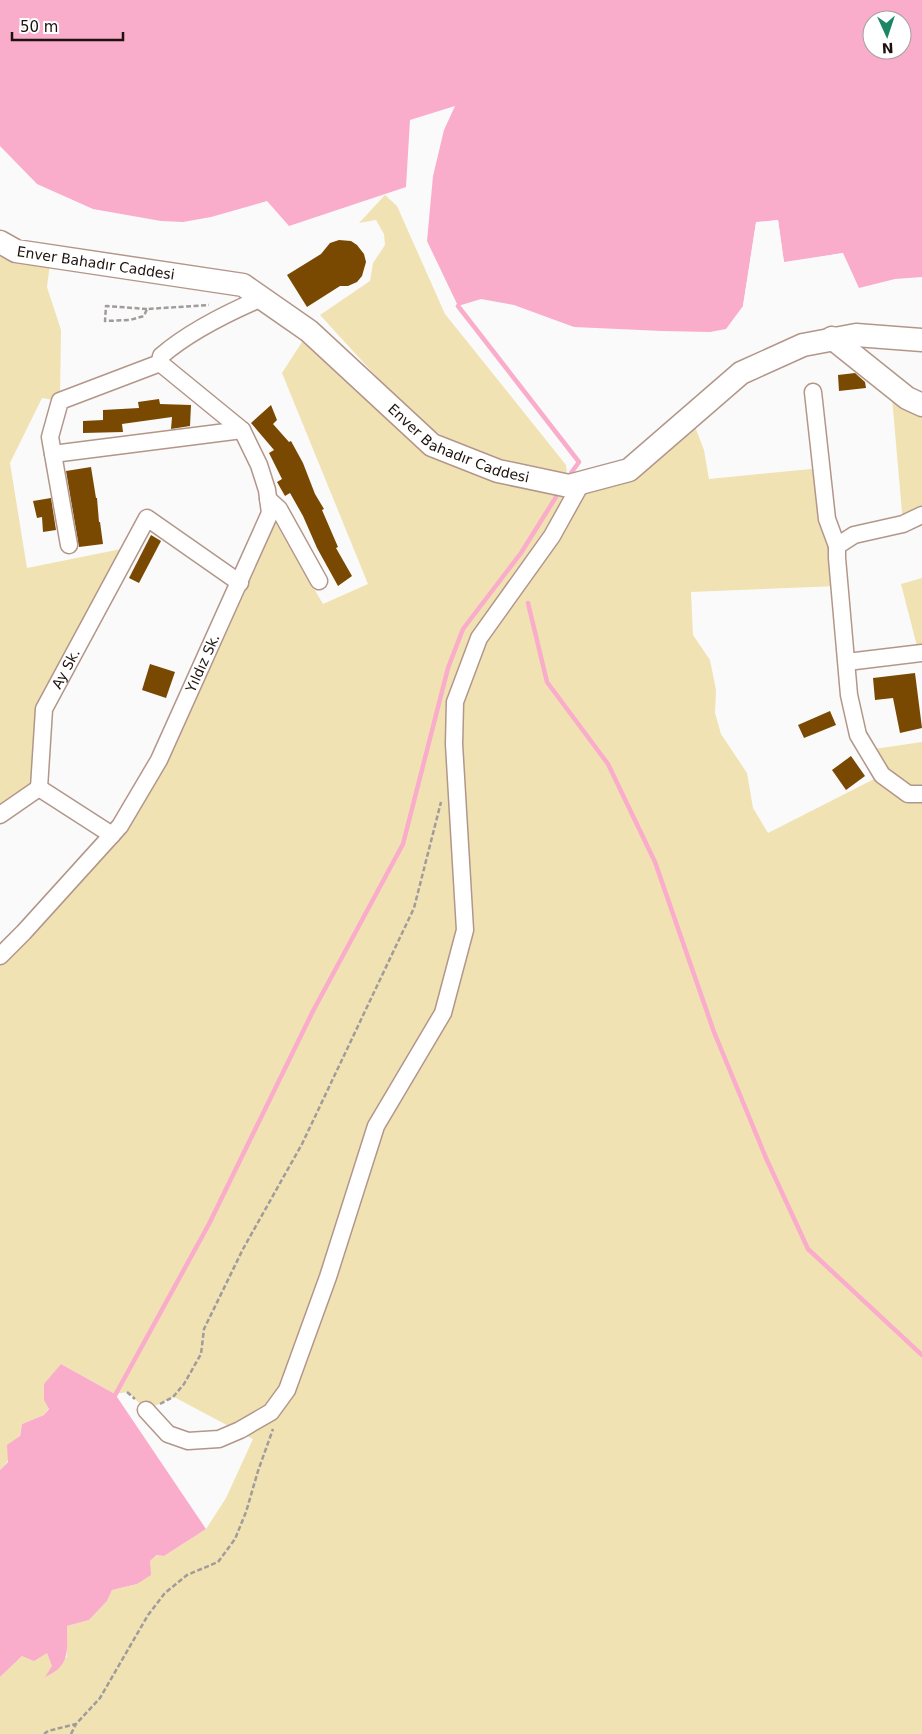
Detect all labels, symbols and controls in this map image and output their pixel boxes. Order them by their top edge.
scale bar [12,10,124,42]
north arrow [862,10,912,60]
text: 50 m [20,18,58,36]
text: N [881,40,894,56]
street label: Enver Bahadır Caddesi [16,243,176,283]
street label: Enver Bahadır Caddesi [385,401,531,485]
street label: Yıldız Sk. [182,631,223,696]
street label: Ay Sk. [49,646,83,691]

